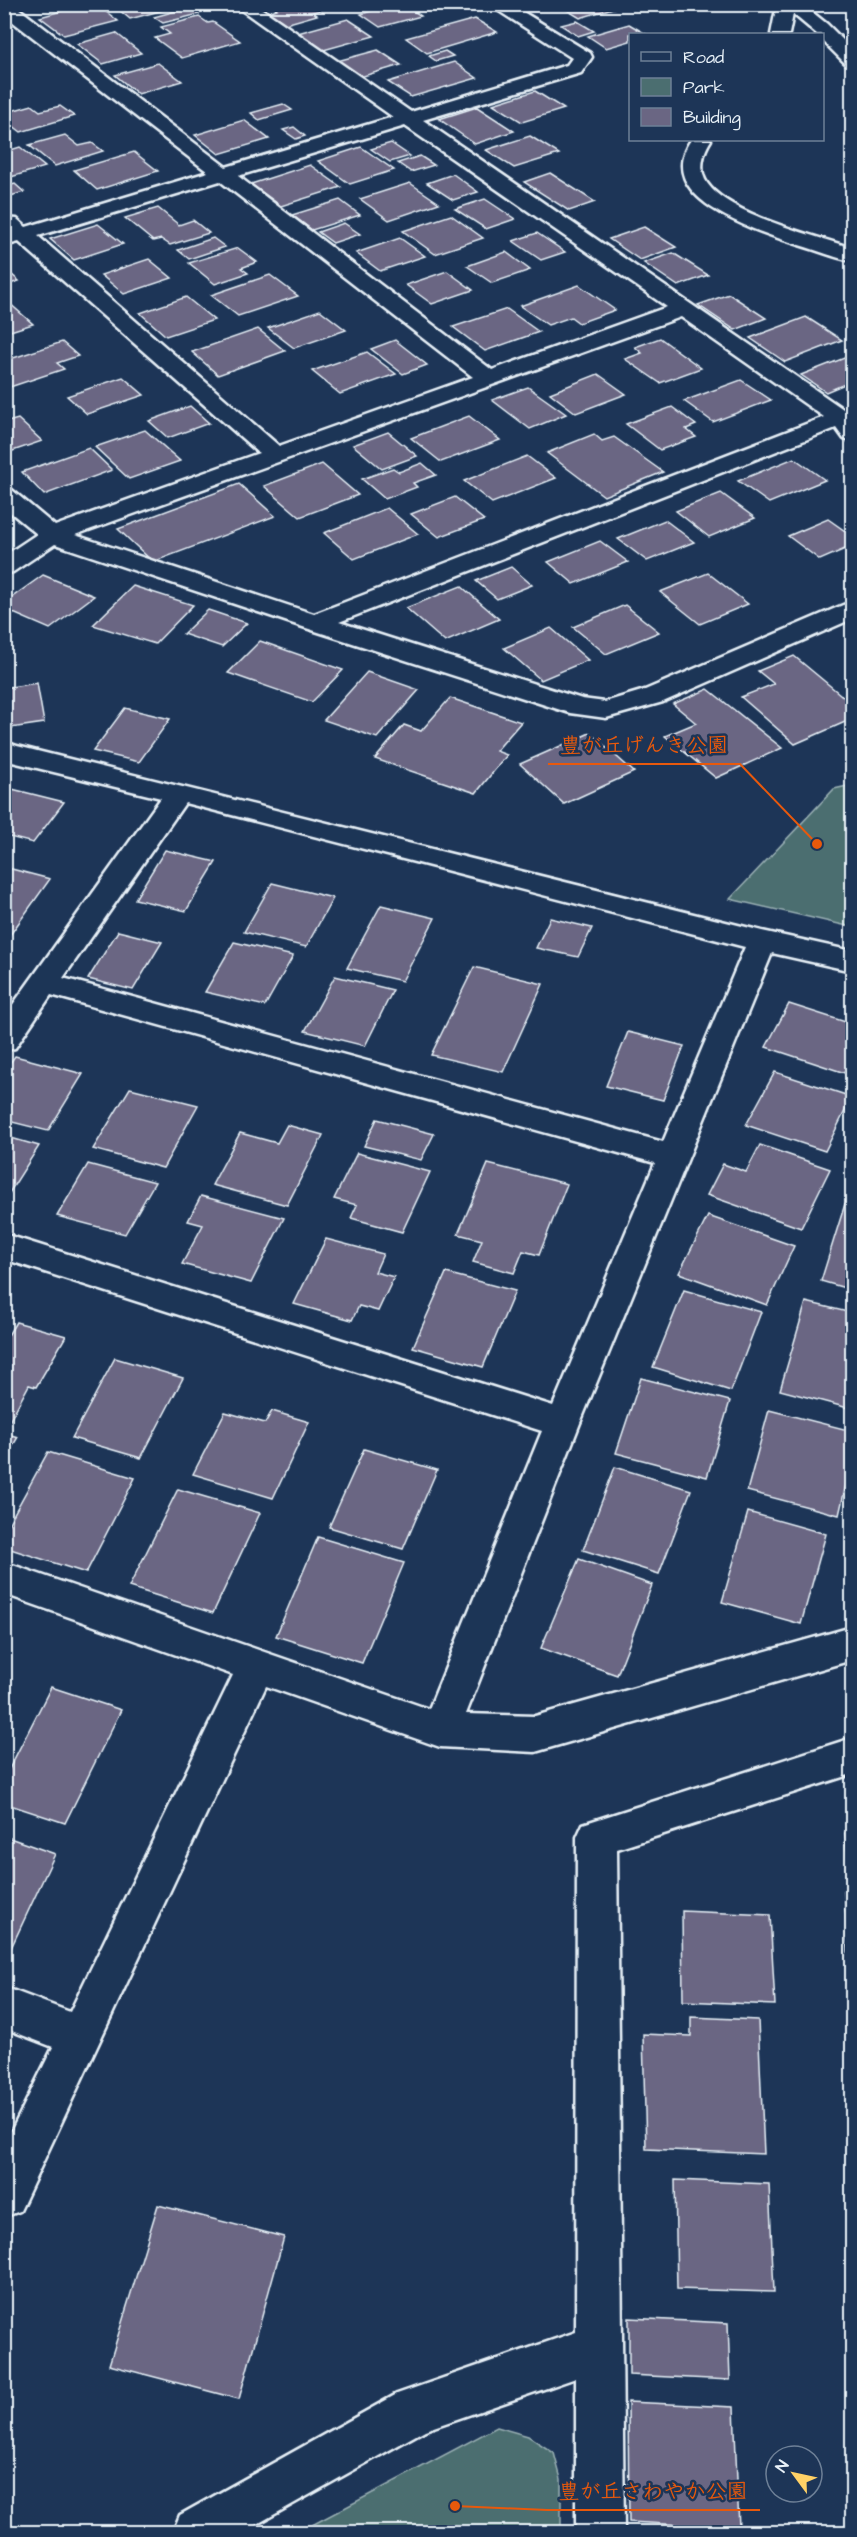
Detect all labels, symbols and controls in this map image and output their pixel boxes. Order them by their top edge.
legend [629,33,824,141]
text: Road [683,45,724,70]
text: Park [683,75,725,100]
text: Building [683,105,741,131]
callout: 豊が丘げんき公園 [548,725,740,764]
text: 豊が丘げんき公園 [560,731,728,760]
north arrow [764,2444,824,2504]
text: N [770,2456,794,2477]
callout: 豊が丘さわやか公園 [547,2471,760,2510]
text: 豊が丘さわやか公園 [559,2477,748,2506]

